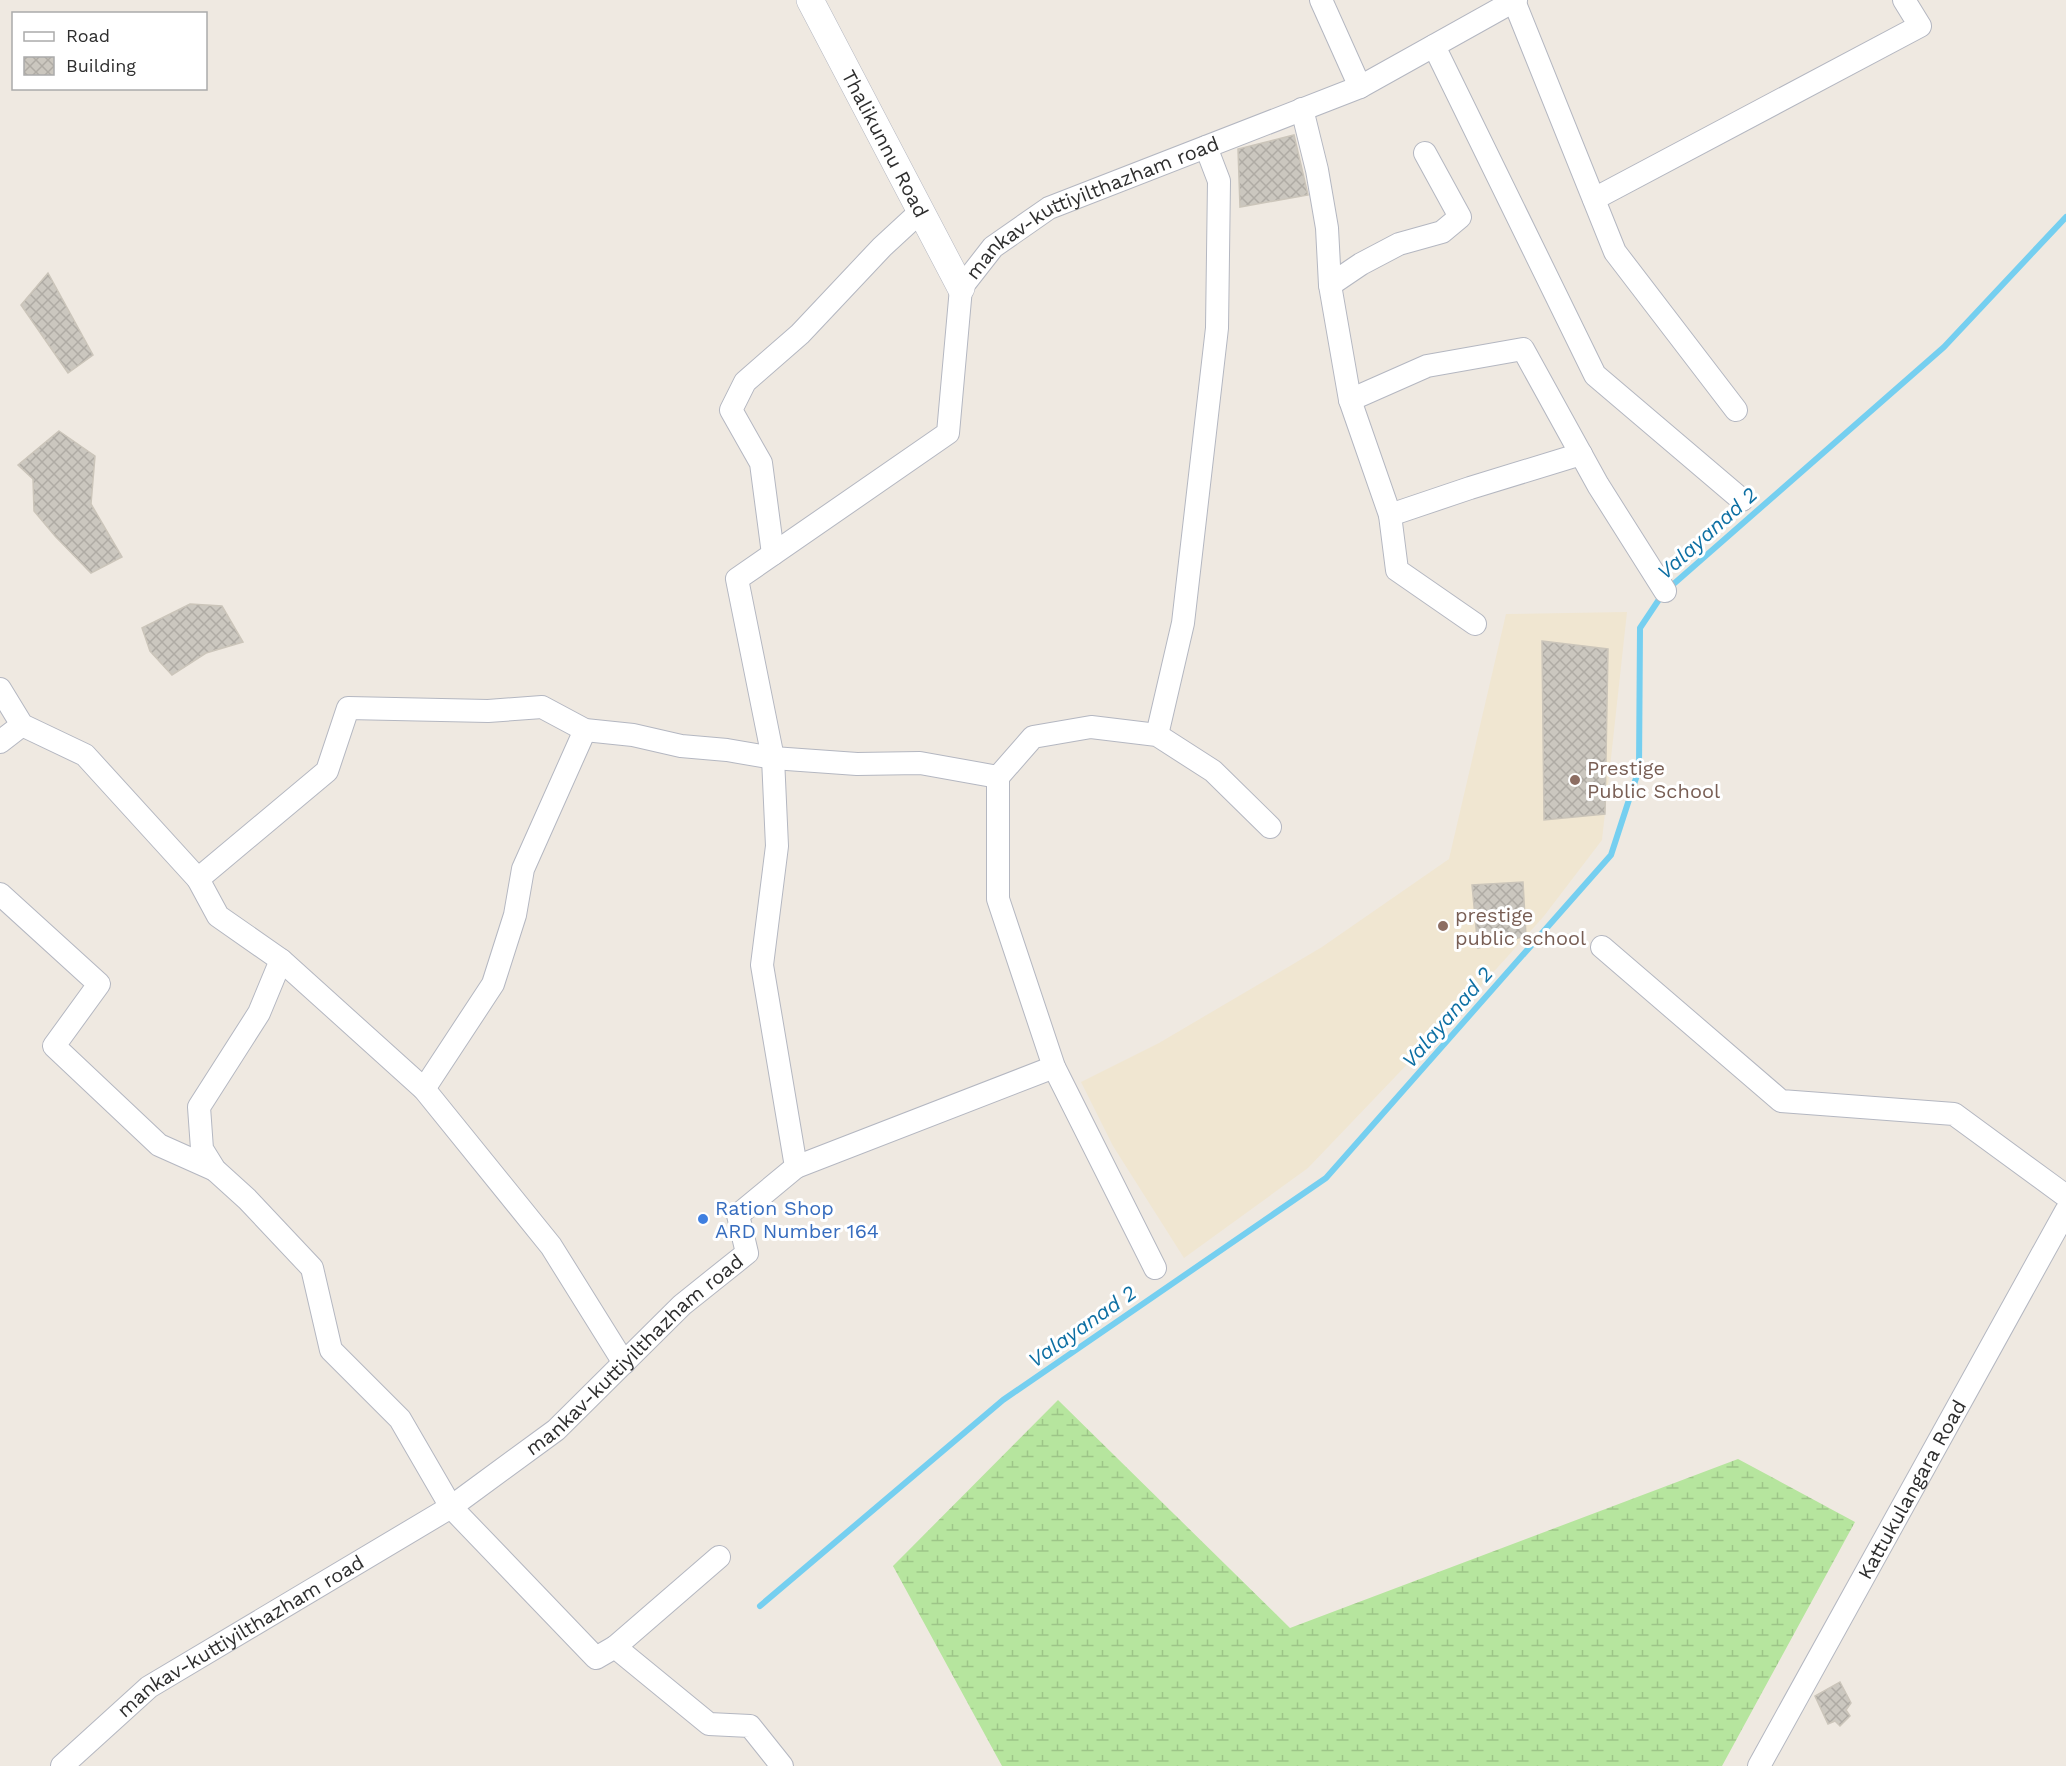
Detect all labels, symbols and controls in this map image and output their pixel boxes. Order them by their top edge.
legend [12,12,207,90]
text: Road [66,25,110,46]
text: Building [66,55,136,76]
street label: Thalikunnu Road [837,66,934,221]
street label: mankav-kuttiyilthazham road [960,131,1222,284]
water label: Valayanad 2 [1652,482,1762,584]
place label: Prestige Public School [1587,756,1720,803]
marker: Prestige Public School [1568,773,1582,787]
place label: prestige public school [1455,903,1586,950]
marker: prestige public school [1436,919,1450,933]
water label: Valayanad 2 [1396,961,1498,1073]
place label: Ration Shop ARD Number 164 [715,1196,879,1243]
marker: Ration Shop ARD Number 164 [696,1212,710,1226]
street label: mankav-kuttiyilthazham road [521,1249,748,1460]
water label: Valayanad 2 [1023,1280,1141,1372]
street label: Kattukulangara Road [1853,1395,1971,1583]
street label: mankav-kuttiyilthazham road [112,1550,368,1722]

